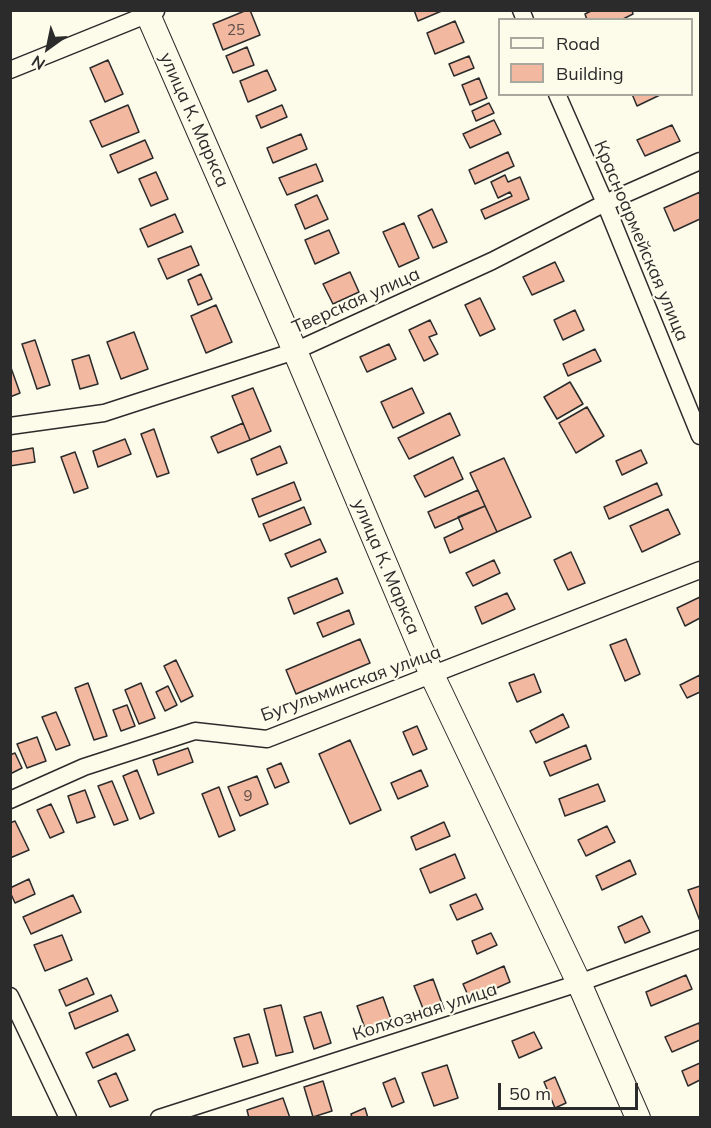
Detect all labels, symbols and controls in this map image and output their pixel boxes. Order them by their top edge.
north arrow [18,18,78,78]
legend [498,18,693,96]
house number: 25 [227,21,245,39]
text: Road [556,32,600,55]
street label: улица К. Маркса [155,49,233,191]
text: N [28,51,49,75]
text: Building [556,62,624,85]
street label: Красноармейская улица [589,138,693,344]
street label: Тверская улица [289,263,423,339]
street label: улица К. Маркса [348,496,424,638]
street label: Бугульминская улица [258,641,444,727]
house number: 9 [244,787,252,805]
street label: Колхозная улица [350,978,500,1046]
scale bar [501,1071,640,1109]
text: 50 m [509,1082,551,1105]

